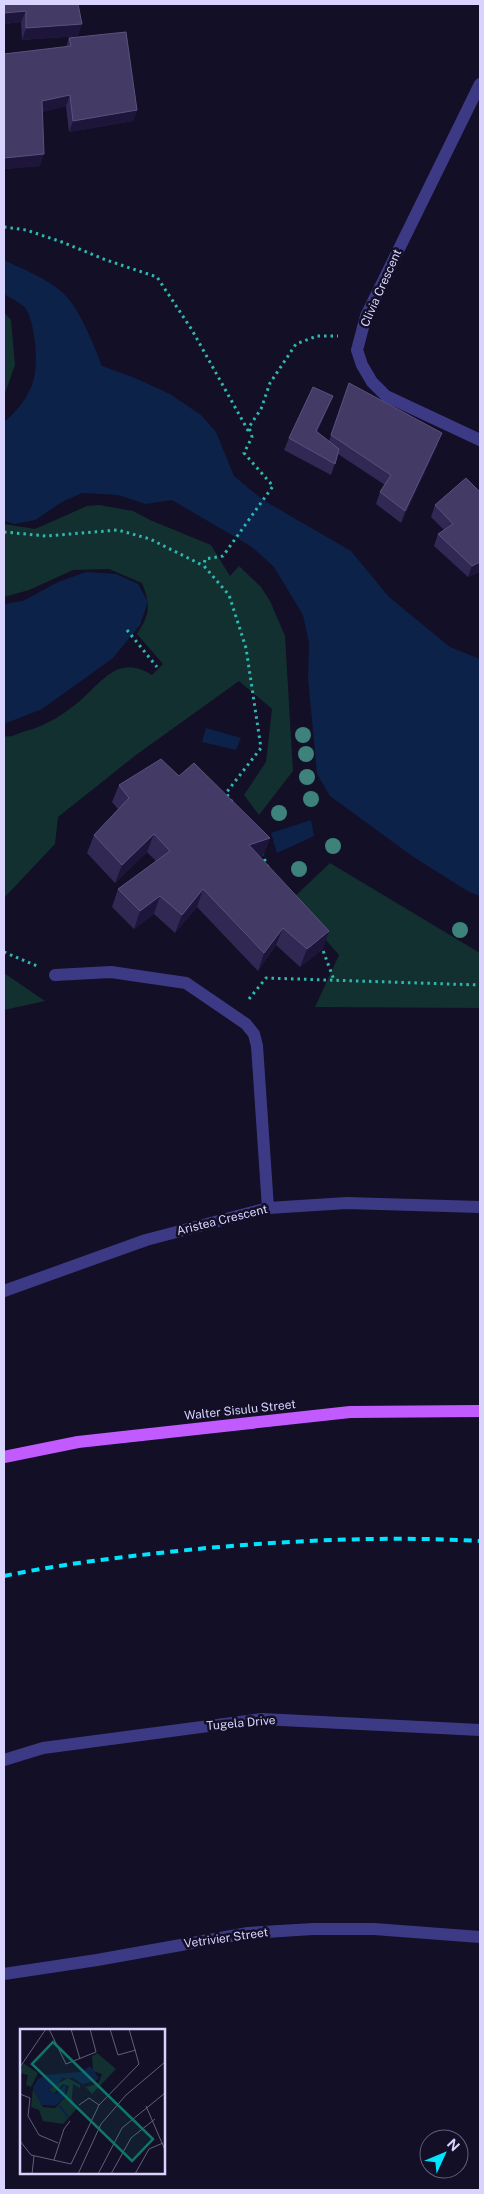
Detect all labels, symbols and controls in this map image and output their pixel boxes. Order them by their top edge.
street label: Clivia Crescent [358,247,405,329]
street label: Aristea Crescent [175,1202,269,1238]
street label: Walter Sisulu Street [183,1397,297,1423]
street label: Tugela Drive [206,1713,276,1733]
street label: Vetrivier Street [183,1925,269,1951]
inset map [20,2029,165,2174]
north arrow [419,2129,469,2179]
text: N [444,2135,463,2154]

